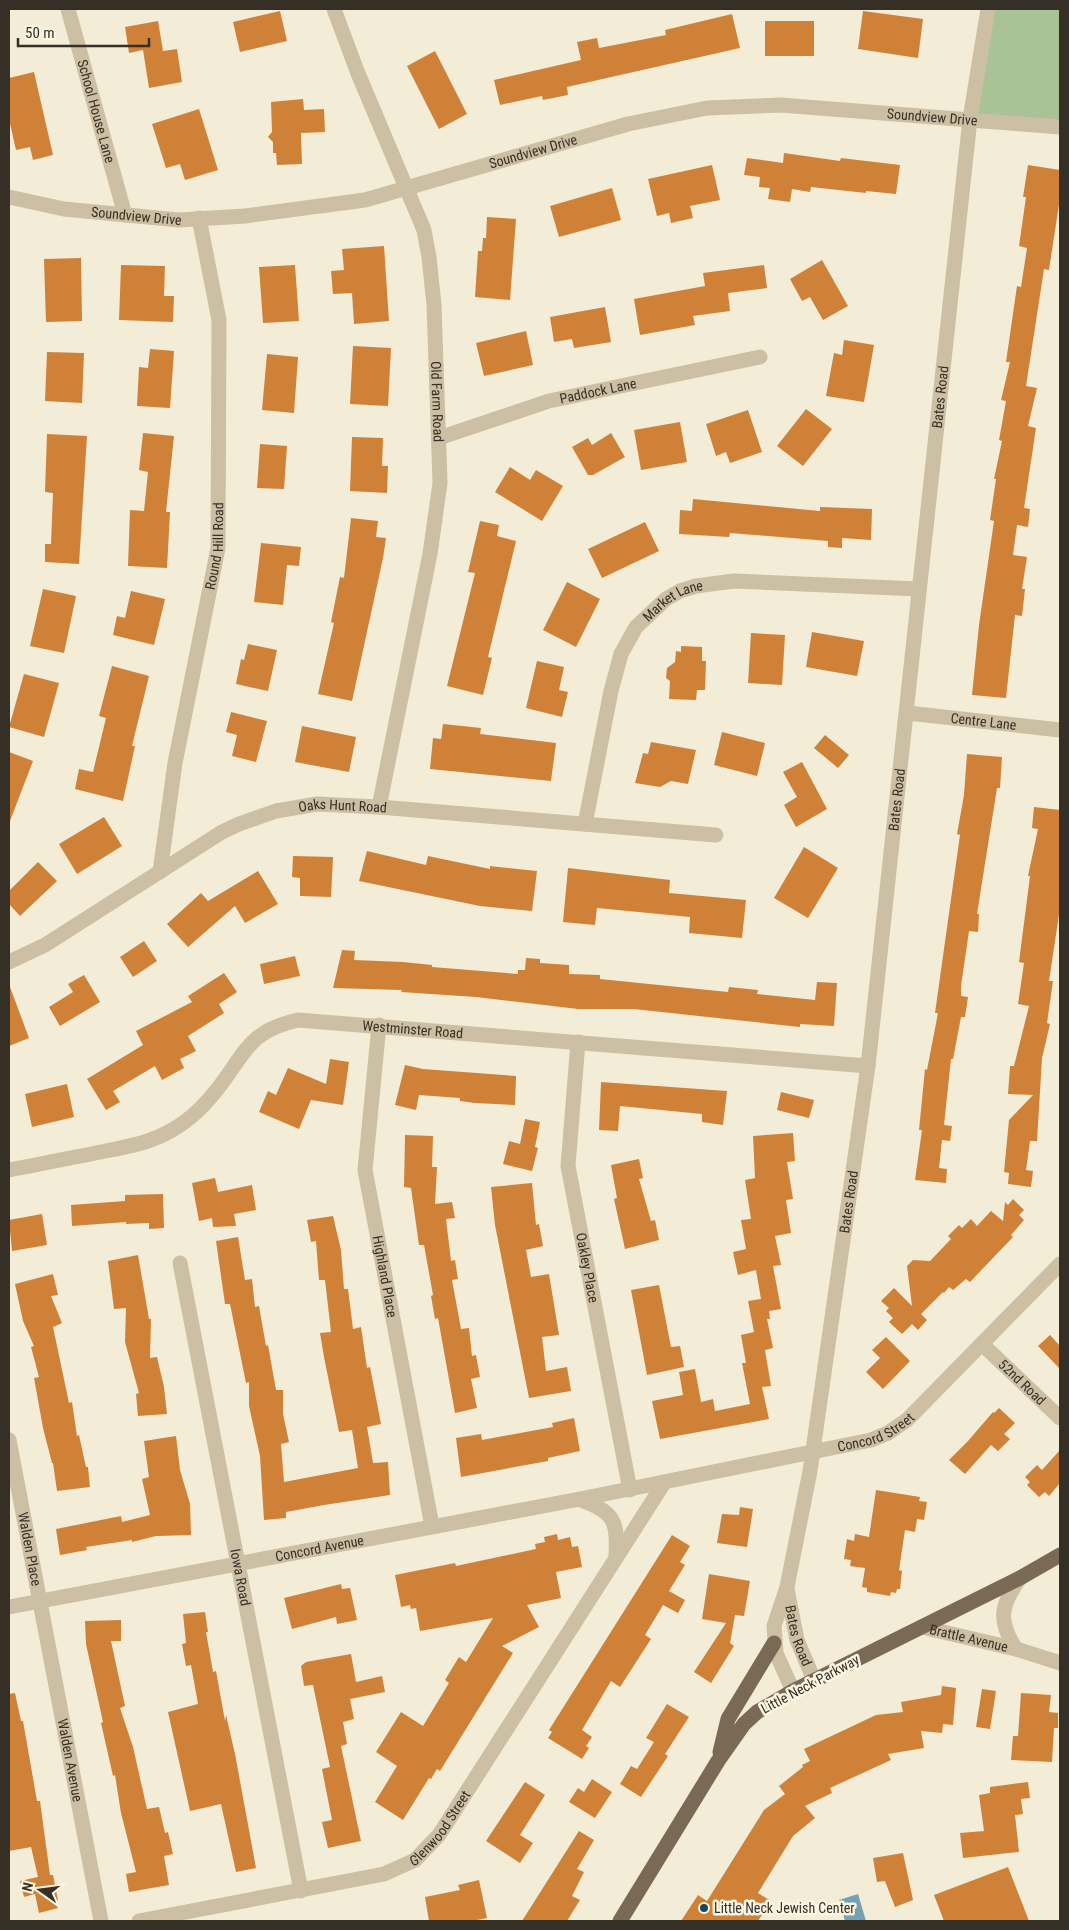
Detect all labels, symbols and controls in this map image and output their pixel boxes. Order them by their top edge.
scale bar [18,15,149,47]
text: 50 m [25,24,55,42]
street label: School House Lane [74,58,118,165]
street label: Soundview Drive [886,105,978,128]
street label: Soundview Drive [487,131,579,172]
street label: Soundview Drive [90,204,183,228]
street label: Old Farm Road [428,361,447,442]
street label: Bates Road [929,365,951,429]
street label: Paddock Lane [558,375,638,407]
street label: Round Hill Road [202,502,226,591]
street label: Market Lane [639,577,704,625]
street label: Centre Lane [950,710,1018,733]
street label: Bates Road [885,768,908,832]
street label: Oaks Hunt Road [297,796,388,816]
street label: Westminster Road [362,1017,464,1041]
street label: Bates Road [836,1170,861,1234]
street label: Oakley Place [573,1231,602,1305]
street label: Highland Place [369,1234,401,1319]
street label: 52nd Road [995,1356,1049,1408]
street label: Concord Street [836,1410,917,1455]
street label: Walden Place [15,1511,45,1588]
street label: Concord Avenue [274,1532,366,1564]
street label: Iowa Road [227,1547,254,1607]
street label: Bates Road [782,1604,815,1668]
street label: Brattle Avenue [928,1621,1010,1655]
street label: Little Neck Parkway [758,1651,862,1717]
street label: Walden Avenue [54,1717,86,1803]
street label: Glenwood Street [407,1787,473,1869]
north arrow [15,1865,65,1915]
text: N [19,1881,36,1893]
place label: Little Neck Jewish Center [714,1900,855,1916]
marker: Little Neck Jewish Center [698,1902,710,1914]

